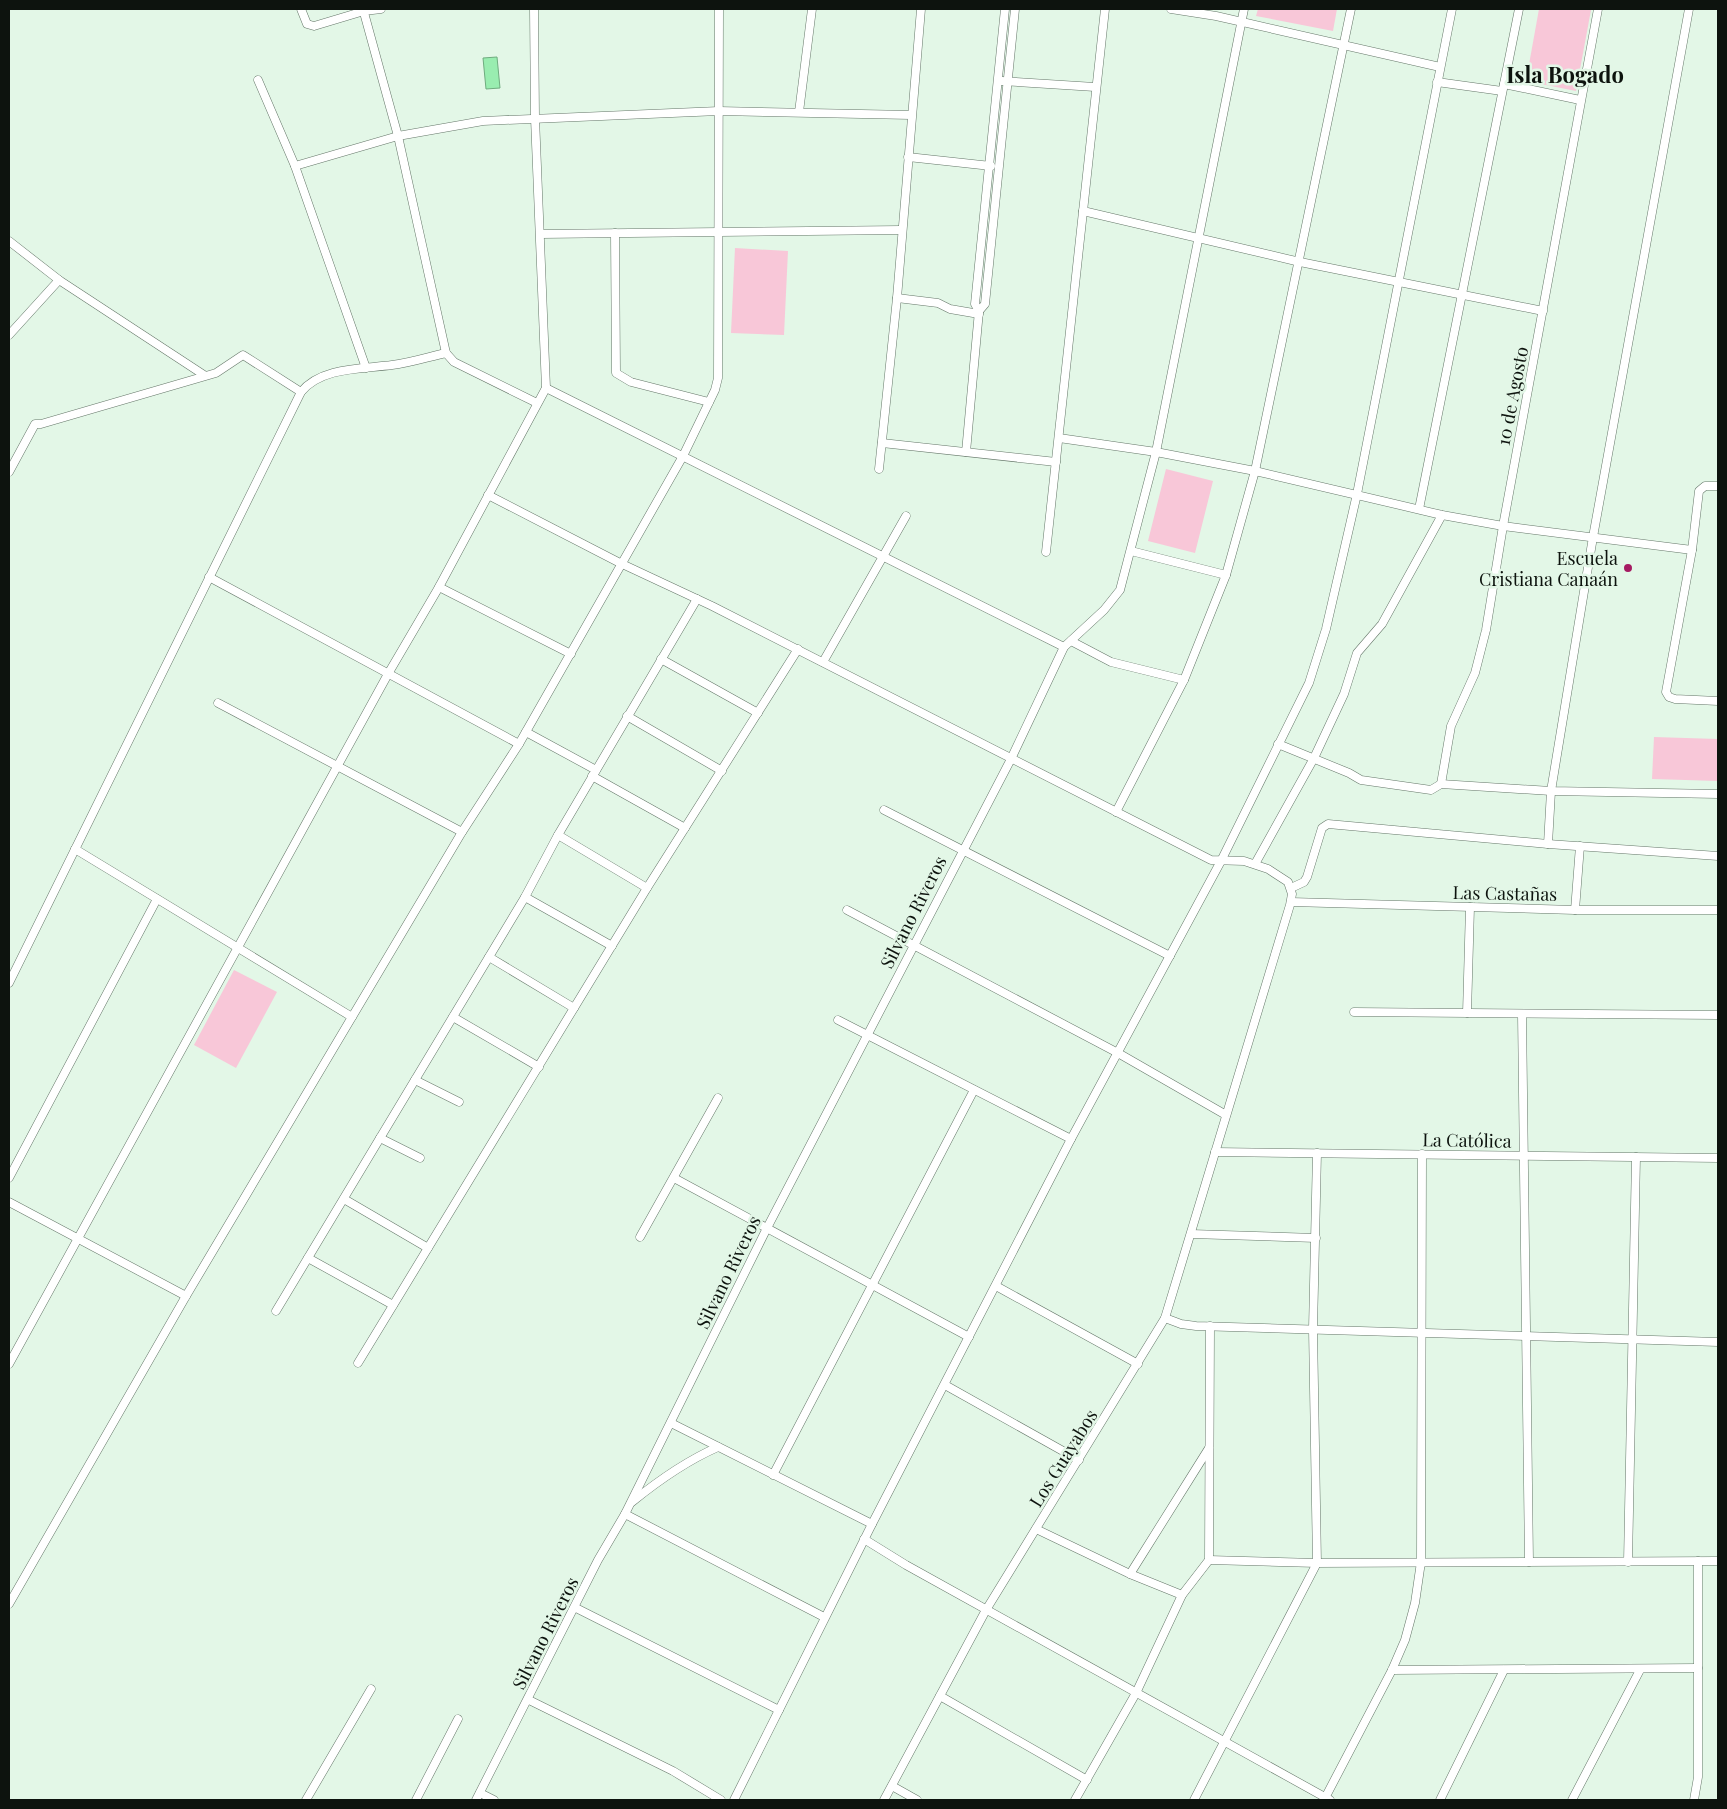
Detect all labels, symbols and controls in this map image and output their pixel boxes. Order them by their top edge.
district label: Isla Bogado [1506,59,1624,89]
street label: 10 de Agosto [1491,344,1533,447]
place label: Escuela Cristiana Canaán [1479,546,1618,591]
marker: Escuela Cristiana Canaán [1622,562,1634,574]
street label: Silvano Riveros [874,852,952,972]
street label: Las Castañas [1453,880,1557,906]
street label: La Católica [1422,1127,1512,1153]
street label: Silvano Riveros [690,1211,766,1333]
street label: Los Guayabos [1023,1405,1103,1511]
street label: Silvano Riveros [506,1573,584,1693]

